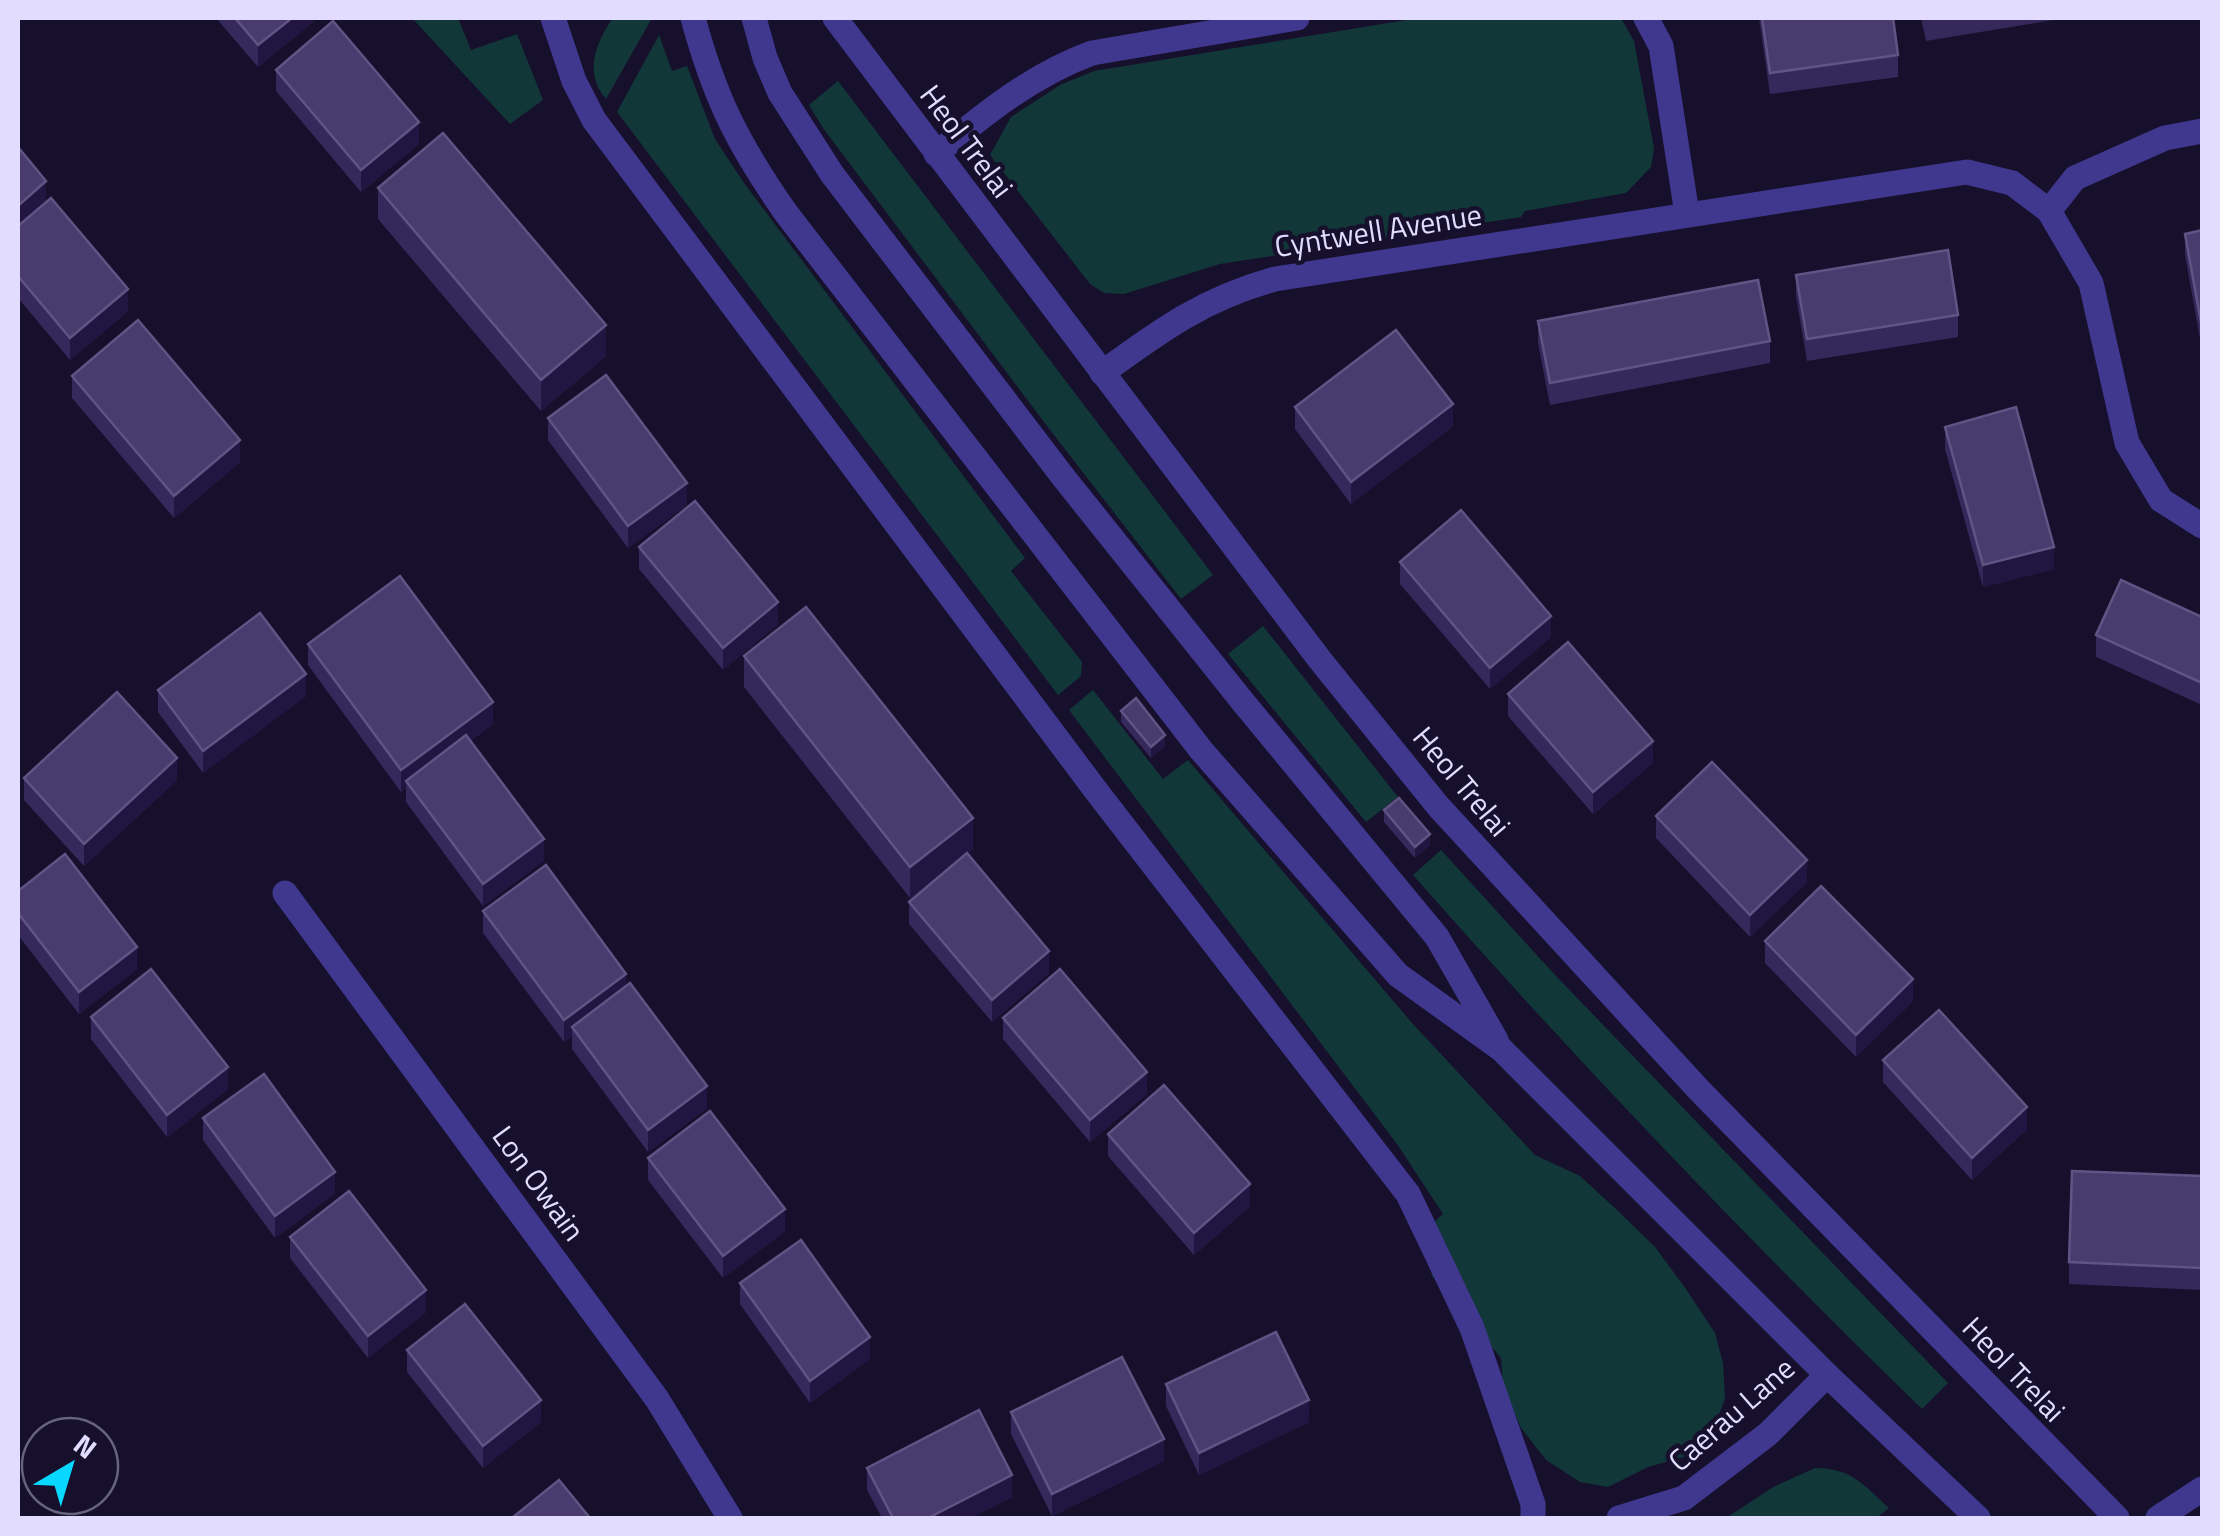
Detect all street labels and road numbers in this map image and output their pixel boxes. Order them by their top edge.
street label: Heol Trelai [909,75,1025,207]
street label: Cyntwell Avenue [1271,191,1485,269]
street label: Heol Trelai [1402,716,1522,846]
street label: Lon Owain [481,1116,597,1250]
street label: Heol Trelai [1952,1306,2076,1432]
street label: Caerau Lane [1657,1346,1805,1482]

